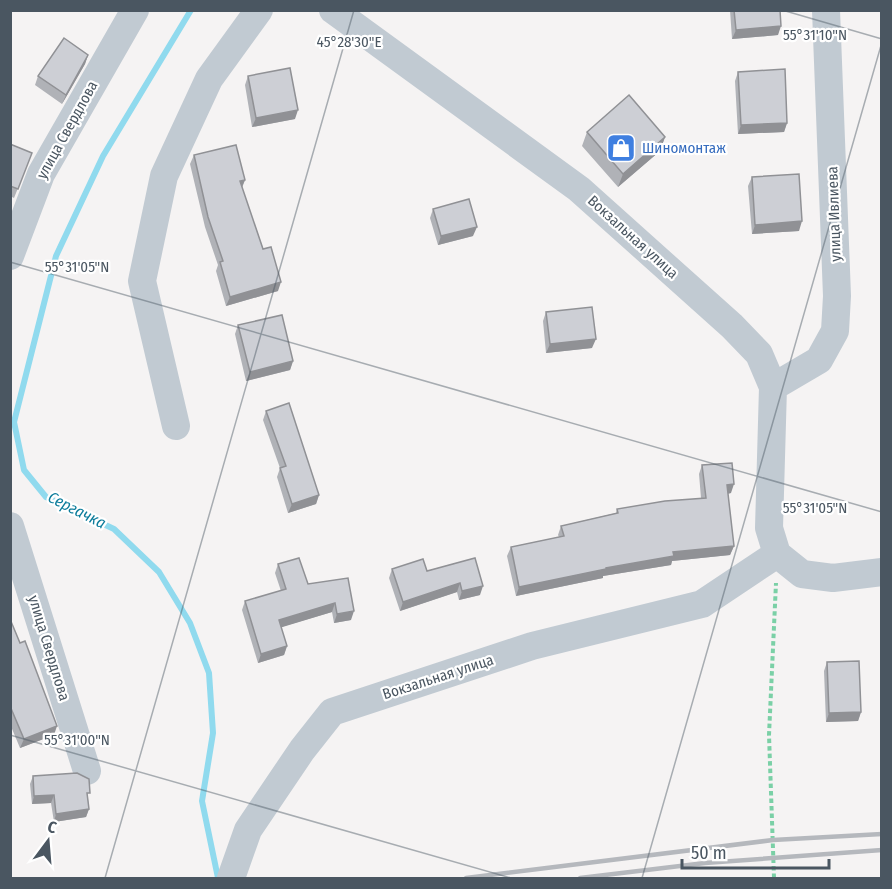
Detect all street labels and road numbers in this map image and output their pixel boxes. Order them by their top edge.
street label: улица Свердлова [33,78,101,182]
street label: улица Ивлиева [823,166,845,262]
street label: Вокзальная улица [584,192,682,282]
street label: улица Свердлова [24,593,74,703]
street label: Вокзальная улица [380,651,496,703]

